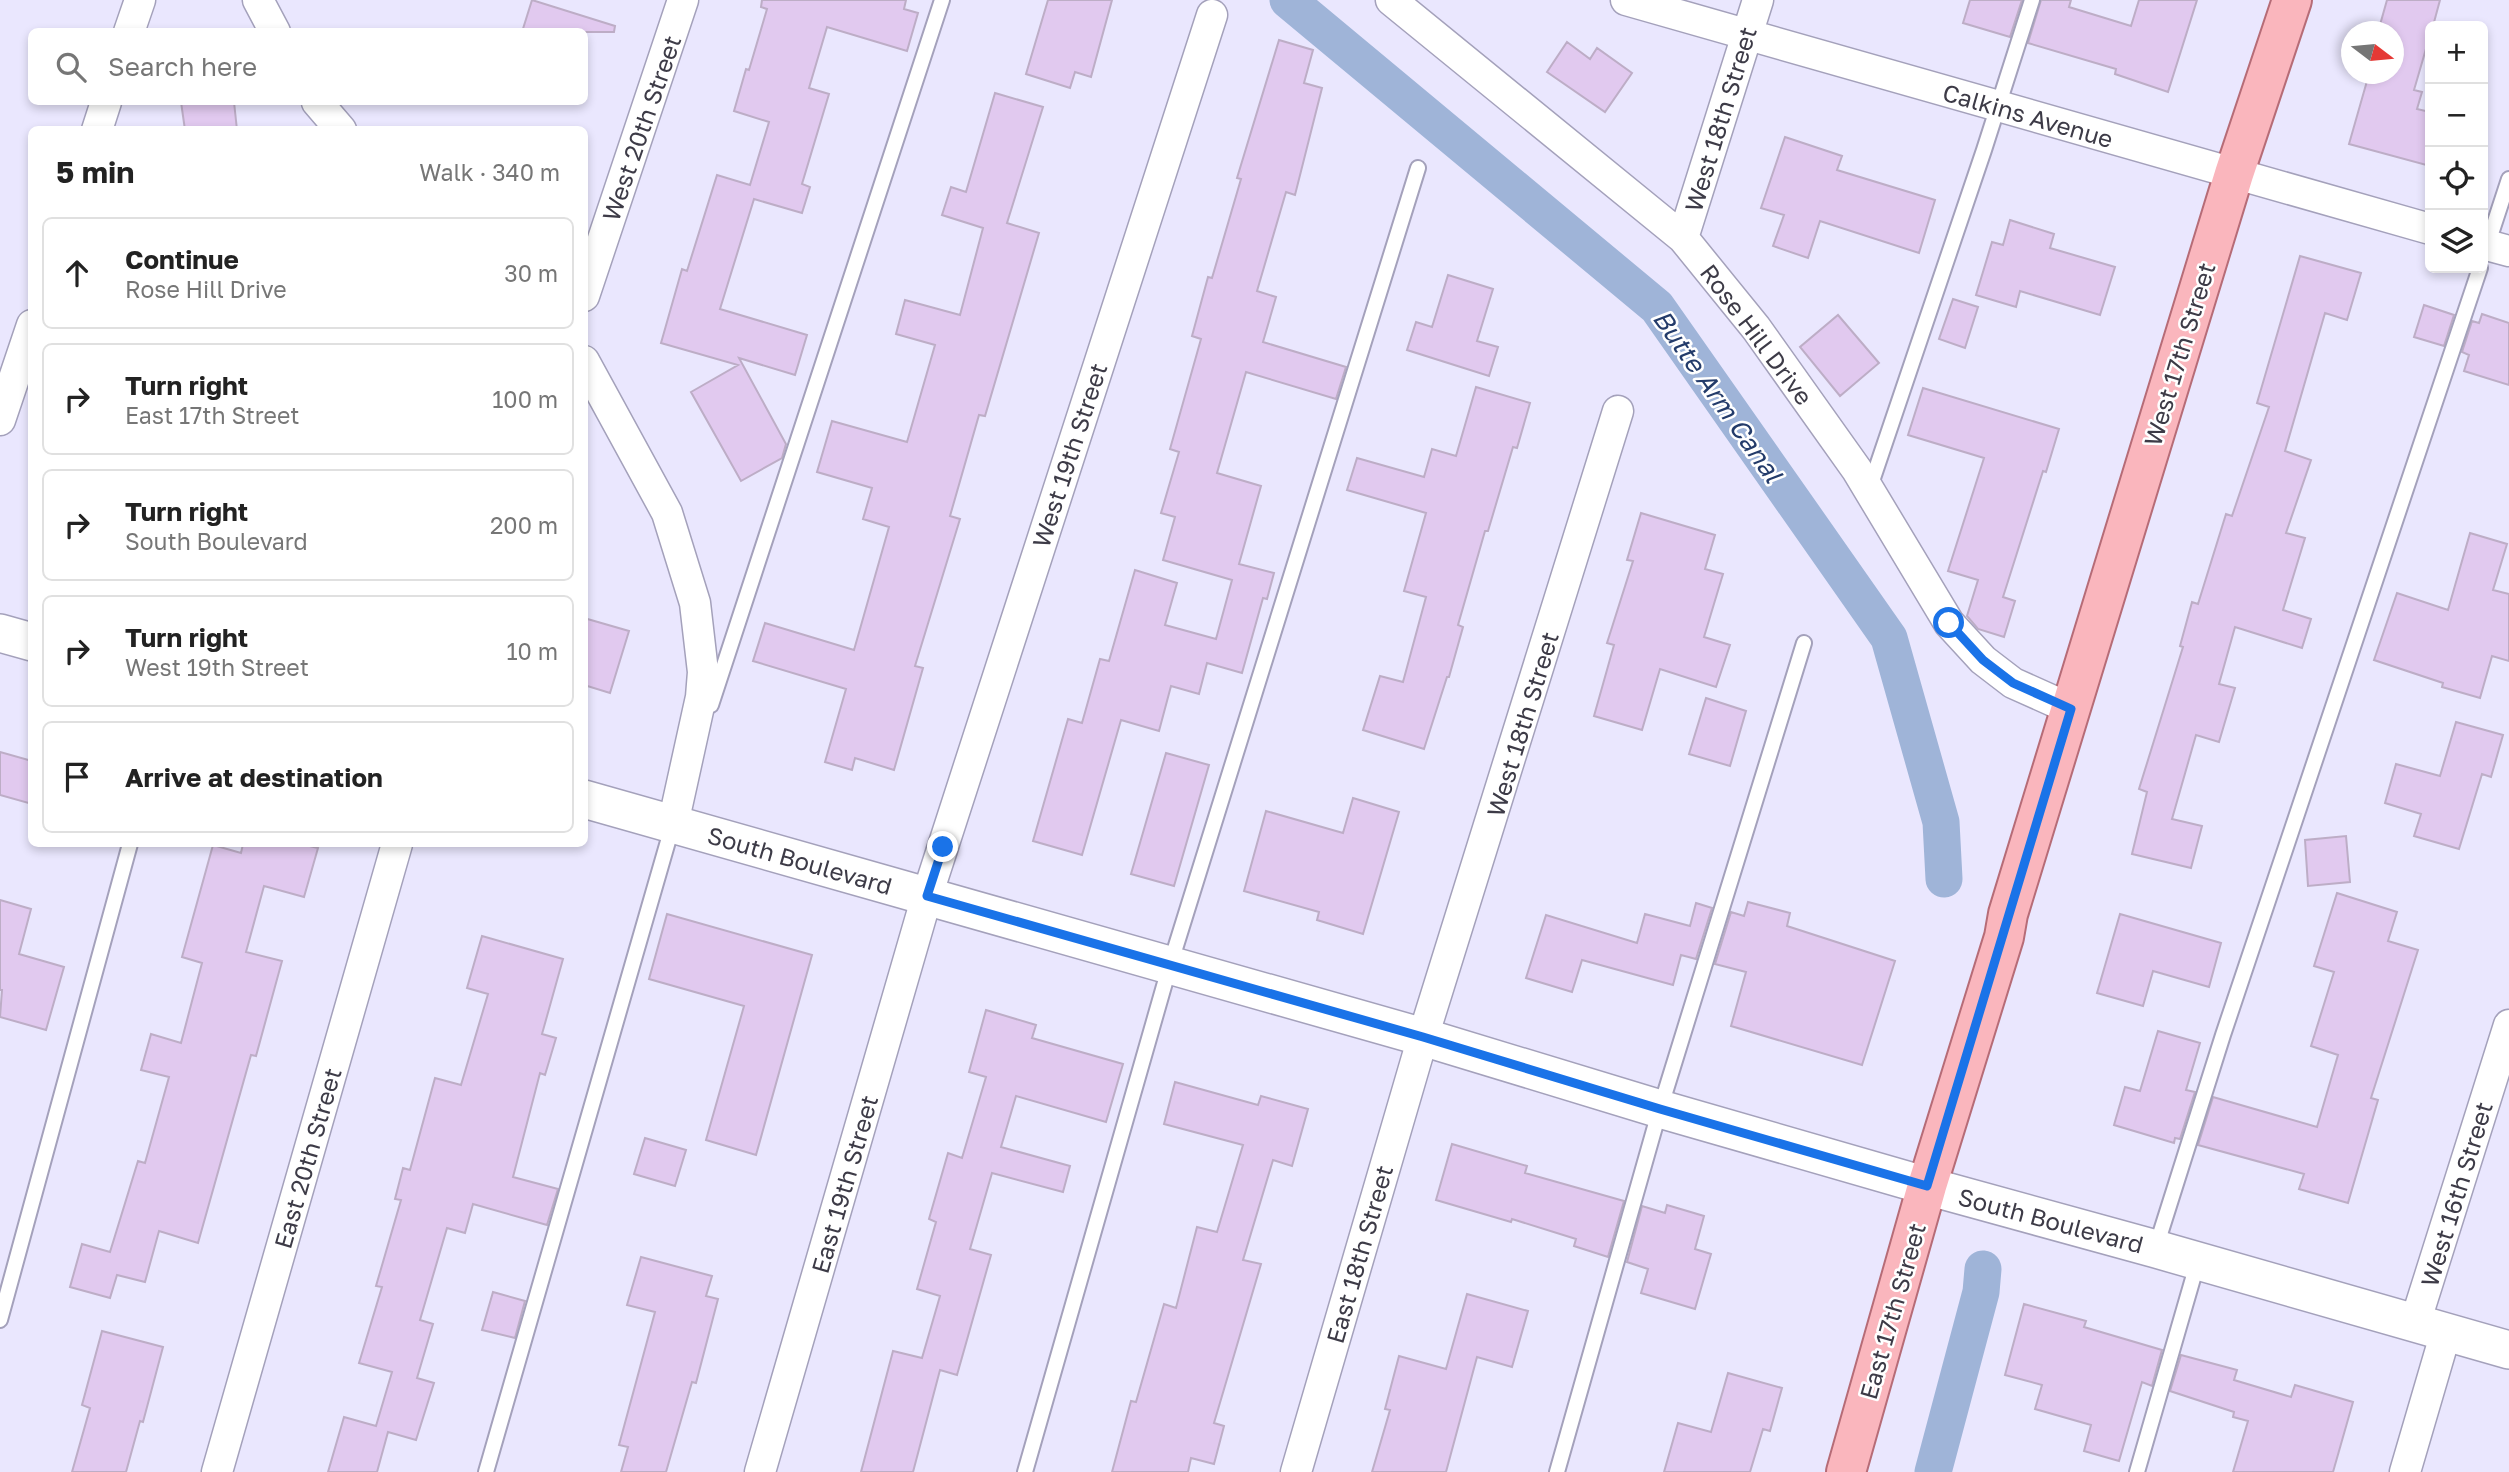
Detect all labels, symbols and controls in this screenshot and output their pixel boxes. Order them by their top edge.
north arrow [2341,21,2404,84]
map controls [2425,21,2488,273]
button: + [2425,21,2488,84]
street label: West 18th Street [1678,23,1762,215]
search box [28,28,588,105]
street label: West 20th Street [596,31,686,225]
icon: search [52,48,90,86]
text: Search here [108,51,257,82]
street label: Calkins Avenue [1940,77,2116,153]
button: − [2425,84,2488,147]
button: locate [2425,147,2488,210]
text: 5 min [56,154,134,190]
text: Walk · 340 m [419,158,560,186]
button: layers [2425,210,2488,273]
text: Continue [125,244,239,275]
icon: ahead [58,254,96,292]
street label: Rose Hill Drive [1695,258,1819,410]
text: 30 m [504,259,558,287]
street label: West 17th Street [2137,259,2221,449]
text: Rose Hill Drive [125,275,287,303]
water label: Butte Arm Canal [1647,304,1790,490]
street label: West 19th Street [1026,359,1112,551]
text: Turn right [125,370,248,401]
icon: right [58,380,96,418]
text: 100 m [492,385,558,413]
text: East 17th Street [125,401,299,429]
text: Turn right [125,496,248,527]
icon: right [58,506,96,544]
text: 200 m [490,511,558,539]
text: South Boulevard [125,527,308,555]
route start [1933,607,1964,638]
text: Turn right [125,622,248,653]
street label: West 18th Street [1480,628,1564,820]
icon: right [58,632,96,670]
text: 10 m [506,637,558,665]
text: West 19th Street [125,653,309,681]
icon: arrive [58,758,96,796]
text: Arrive at destination [125,762,383,793]
street label: South Boulevard [704,820,896,900]
route end [927,831,958,862]
street label: East 20th Street [267,1064,347,1252]
street label: East 19th Street [805,1092,883,1276]
street label: West 16th Street [2414,1098,2498,1290]
street label: East 18th Street [1320,1162,1398,1346]
street label: South Boulevard [1955,1181,2147,1259]
street label: East 17th Street [1853,1220,1931,1402]

